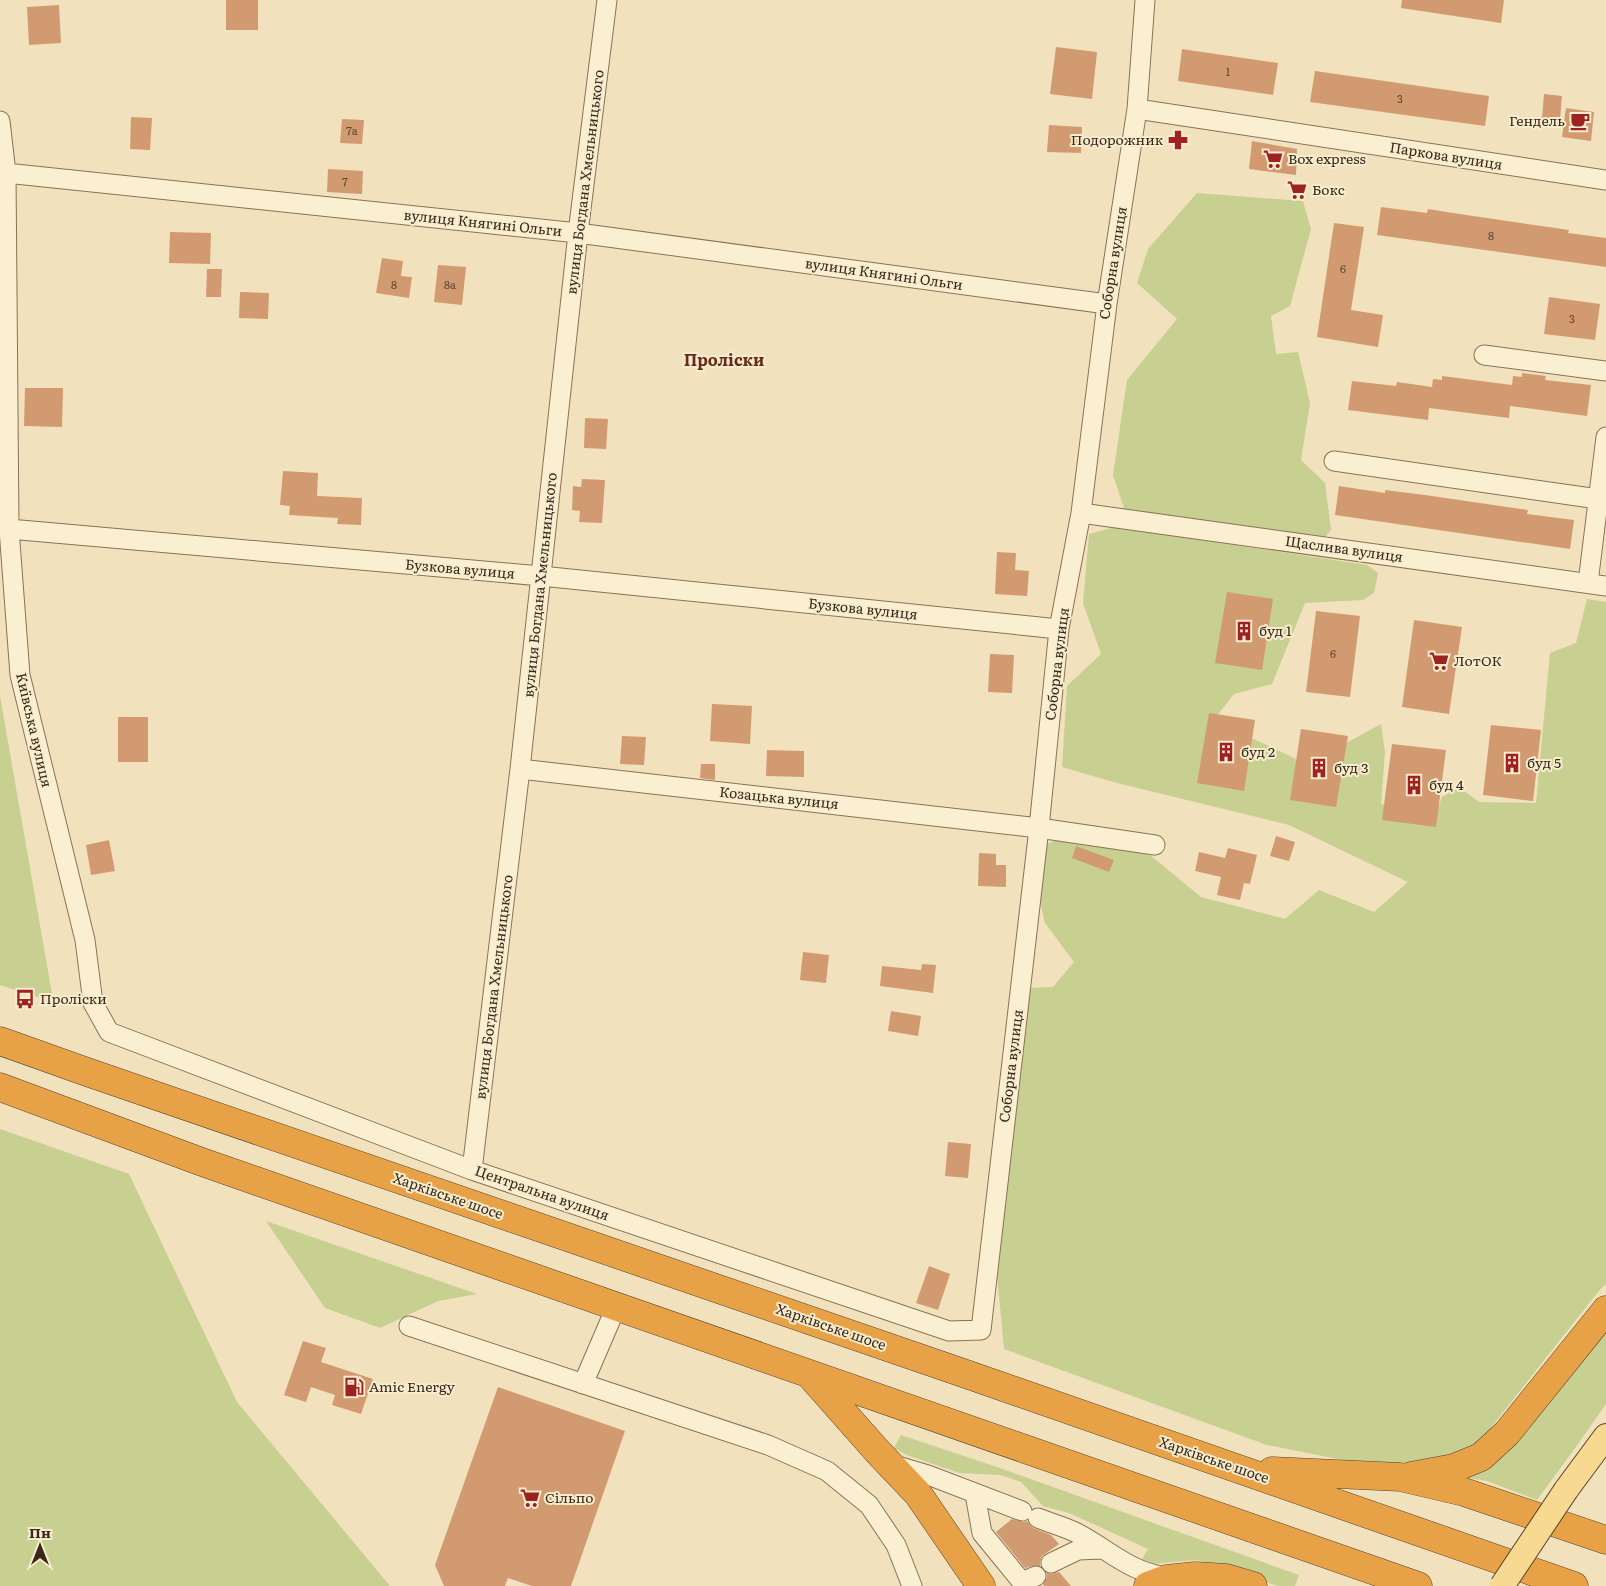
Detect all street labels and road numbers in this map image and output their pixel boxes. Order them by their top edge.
street label: вулиця Богдана Хмельницького [560,68,608,295]
street label: Паркова вулиця [1388,136,1504,174]
street label: вулиця Княгині Ольги [403,204,563,240]
street label: Соборна вулиця [1093,205,1131,321]
street label: вулиця Княгині Ольги [804,252,964,294]
street label: вулиця Богдана Хмельницького [517,471,561,698]
street label: Щаслива вулиця [1284,530,1404,566]
street label: Бузкова вулиця [405,553,516,583]
street label: Бузкова вулиця [807,592,919,624]
street label: Соборна вулиця [1039,606,1073,722]
street label: Київська вулиця [12,670,58,789]
street label: Козацька вулиця [718,781,840,813]
street label: вулиця Богдана Хмельницького [469,873,517,1100]
street label: Соборна вулиця [993,1008,1027,1124]
street label: Центральна вулиця [472,1160,612,1224]
street label: Харківське шосе [391,1167,506,1223]
street label: Харківське шосе [774,1298,889,1354]
street label: Харківське шосе [1157,1431,1272,1487]

